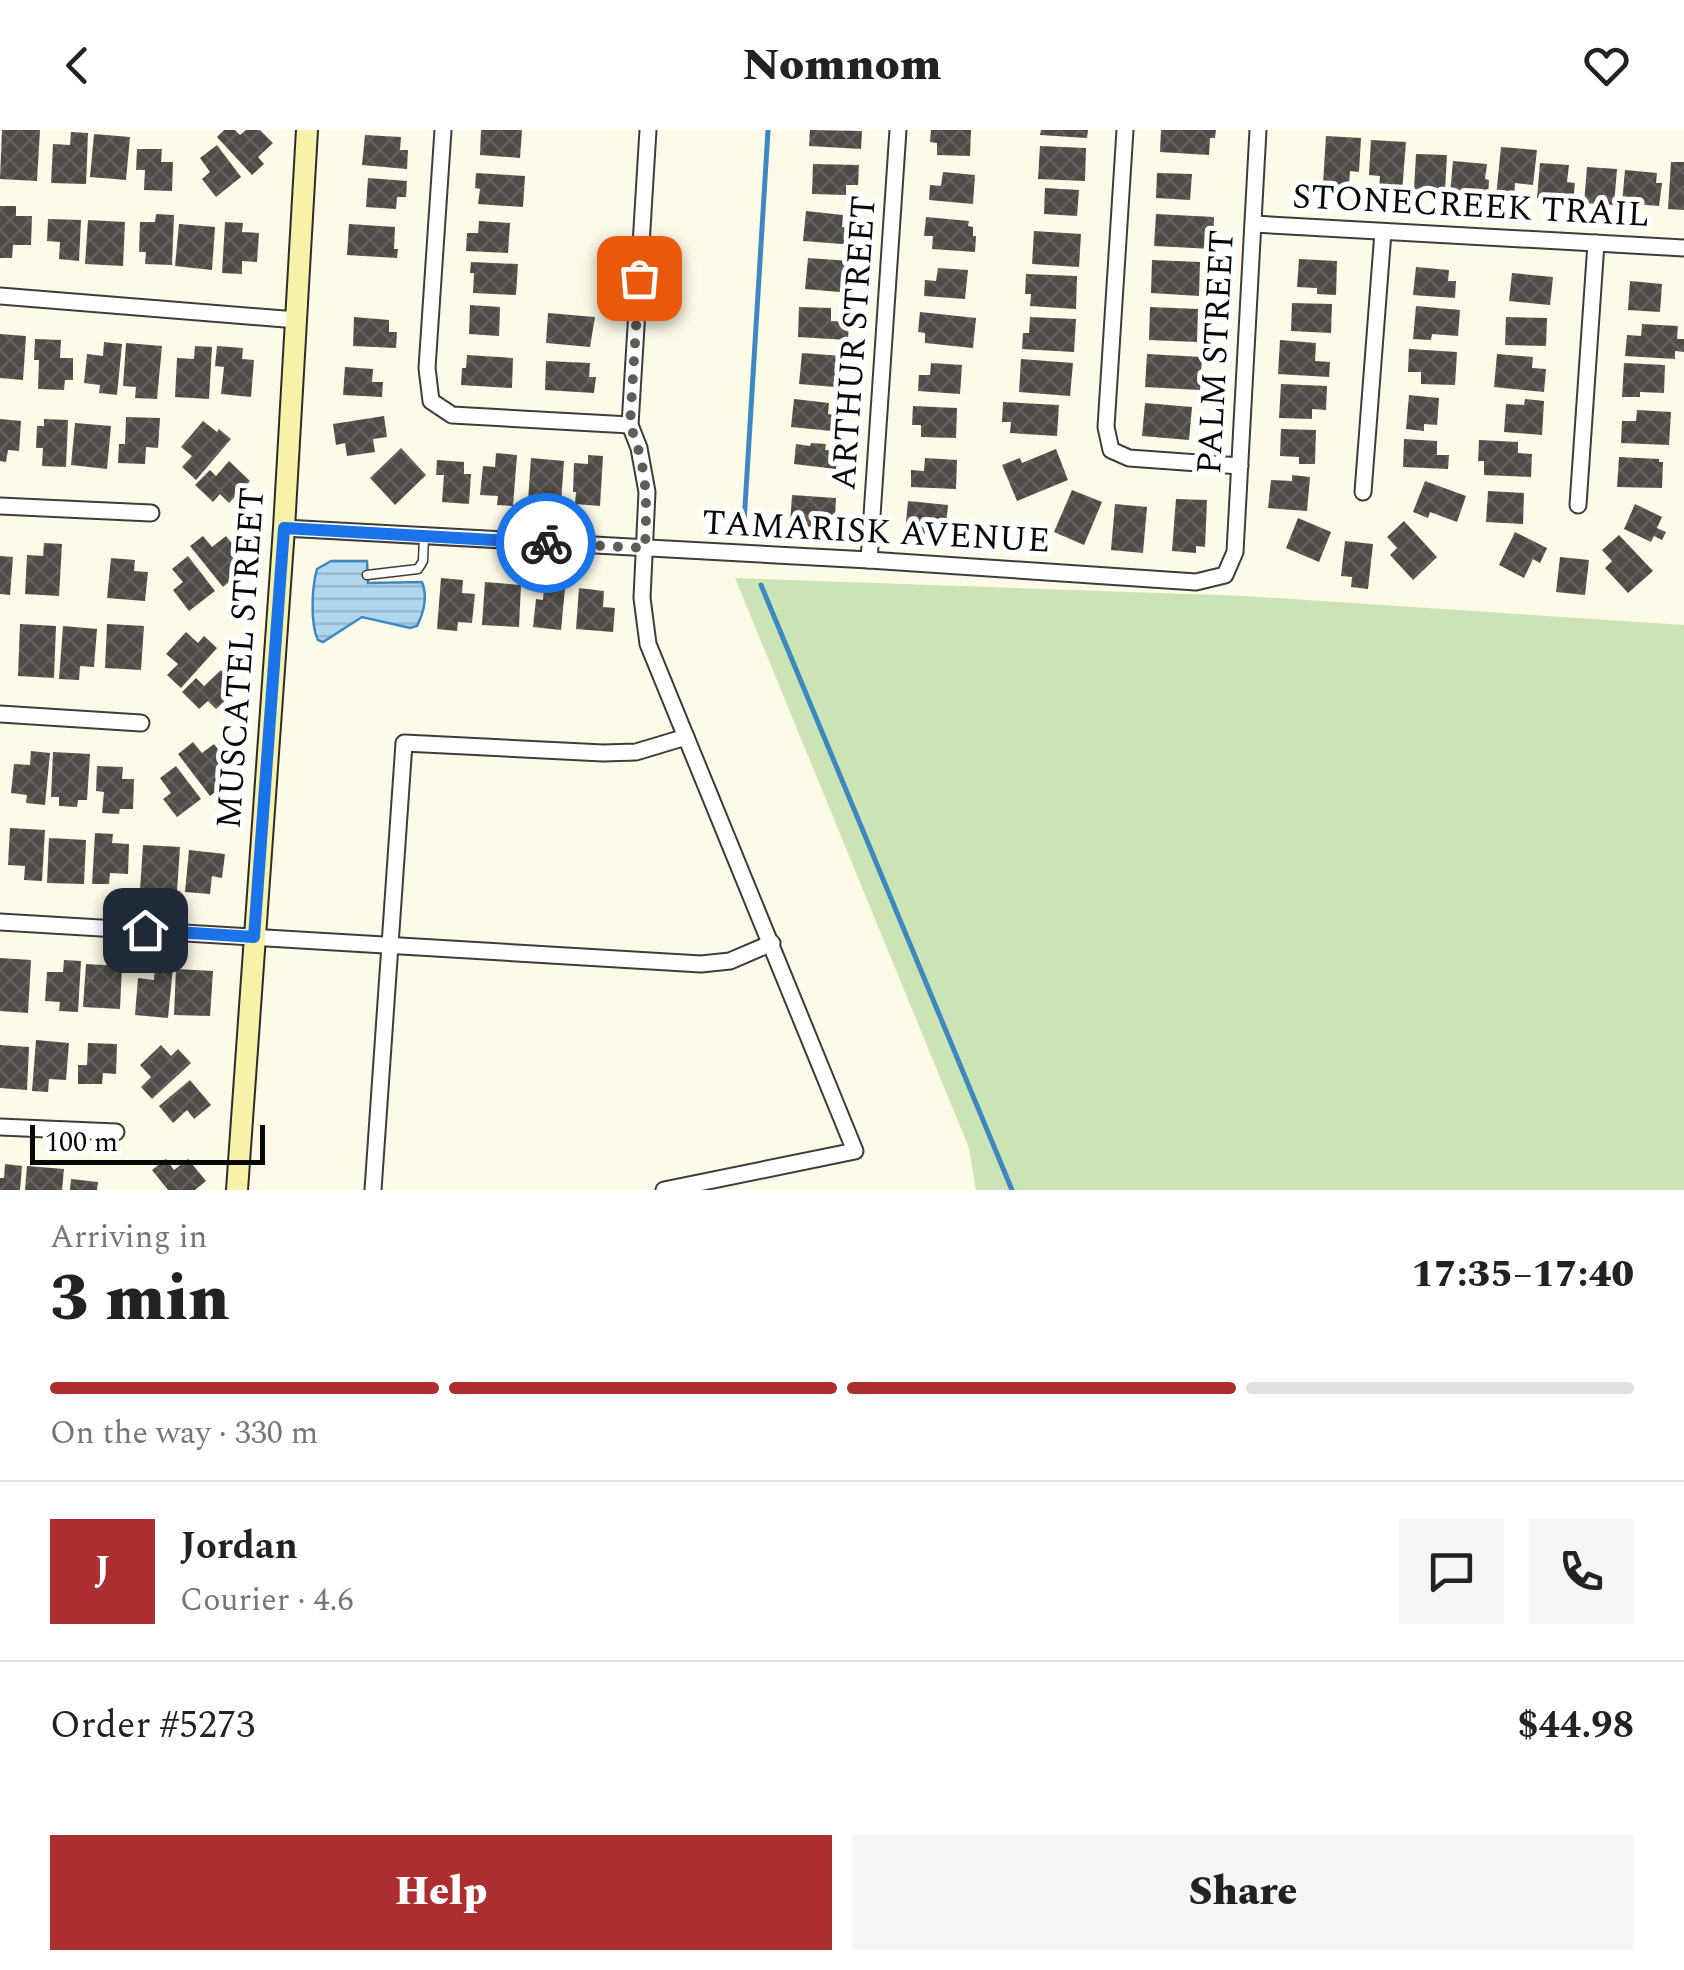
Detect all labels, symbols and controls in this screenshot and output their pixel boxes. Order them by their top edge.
text: Nomnom [743,31,941,100]
icon: back [50,38,105,93]
icon: heart [1579,38,1634,93]
street label: STONECREEK TRAIL [1291,170,1651,242]
street label: ARTHUR STREET [817,194,891,492]
street label: PALM STREET [1183,228,1249,476]
pin [597,236,682,321]
icon: bag [612,251,667,306]
street label: MUSCATEL STREET [203,485,279,831]
courier [496,493,596,593]
street label: TAMARISK AVENUE [701,496,1051,568]
icon: bike [519,516,574,571]
pin [103,888,188,973]
icon: home [118,903,173,958]
scale bar [30,1120,265,1164]
text: 100 m [45,1121,118,1164]
text: Arriving in [50,1213,207,1262]
text: 17:35–17:40 [1411,1246,1634,1304]
text: 3 min [50,1250,230,1349]
text: On the way · 330 m [50,1409,318,1458]
text: Jordan [180,1518,298,1576]
button: chat [1399,1519,1504,1624]
button: phone [1529,1519,1634,1624]
text: J [94,1542,111,1600]
text: Courier · 4.6 [180,1576,353,1625]
text: Order #5273 [50,1697,255,1755]
text: $44.98 [1517,1697,1634,1755]
button: Help [50,1835,832,1950]
button: Share [852,1835,1634,1950]

